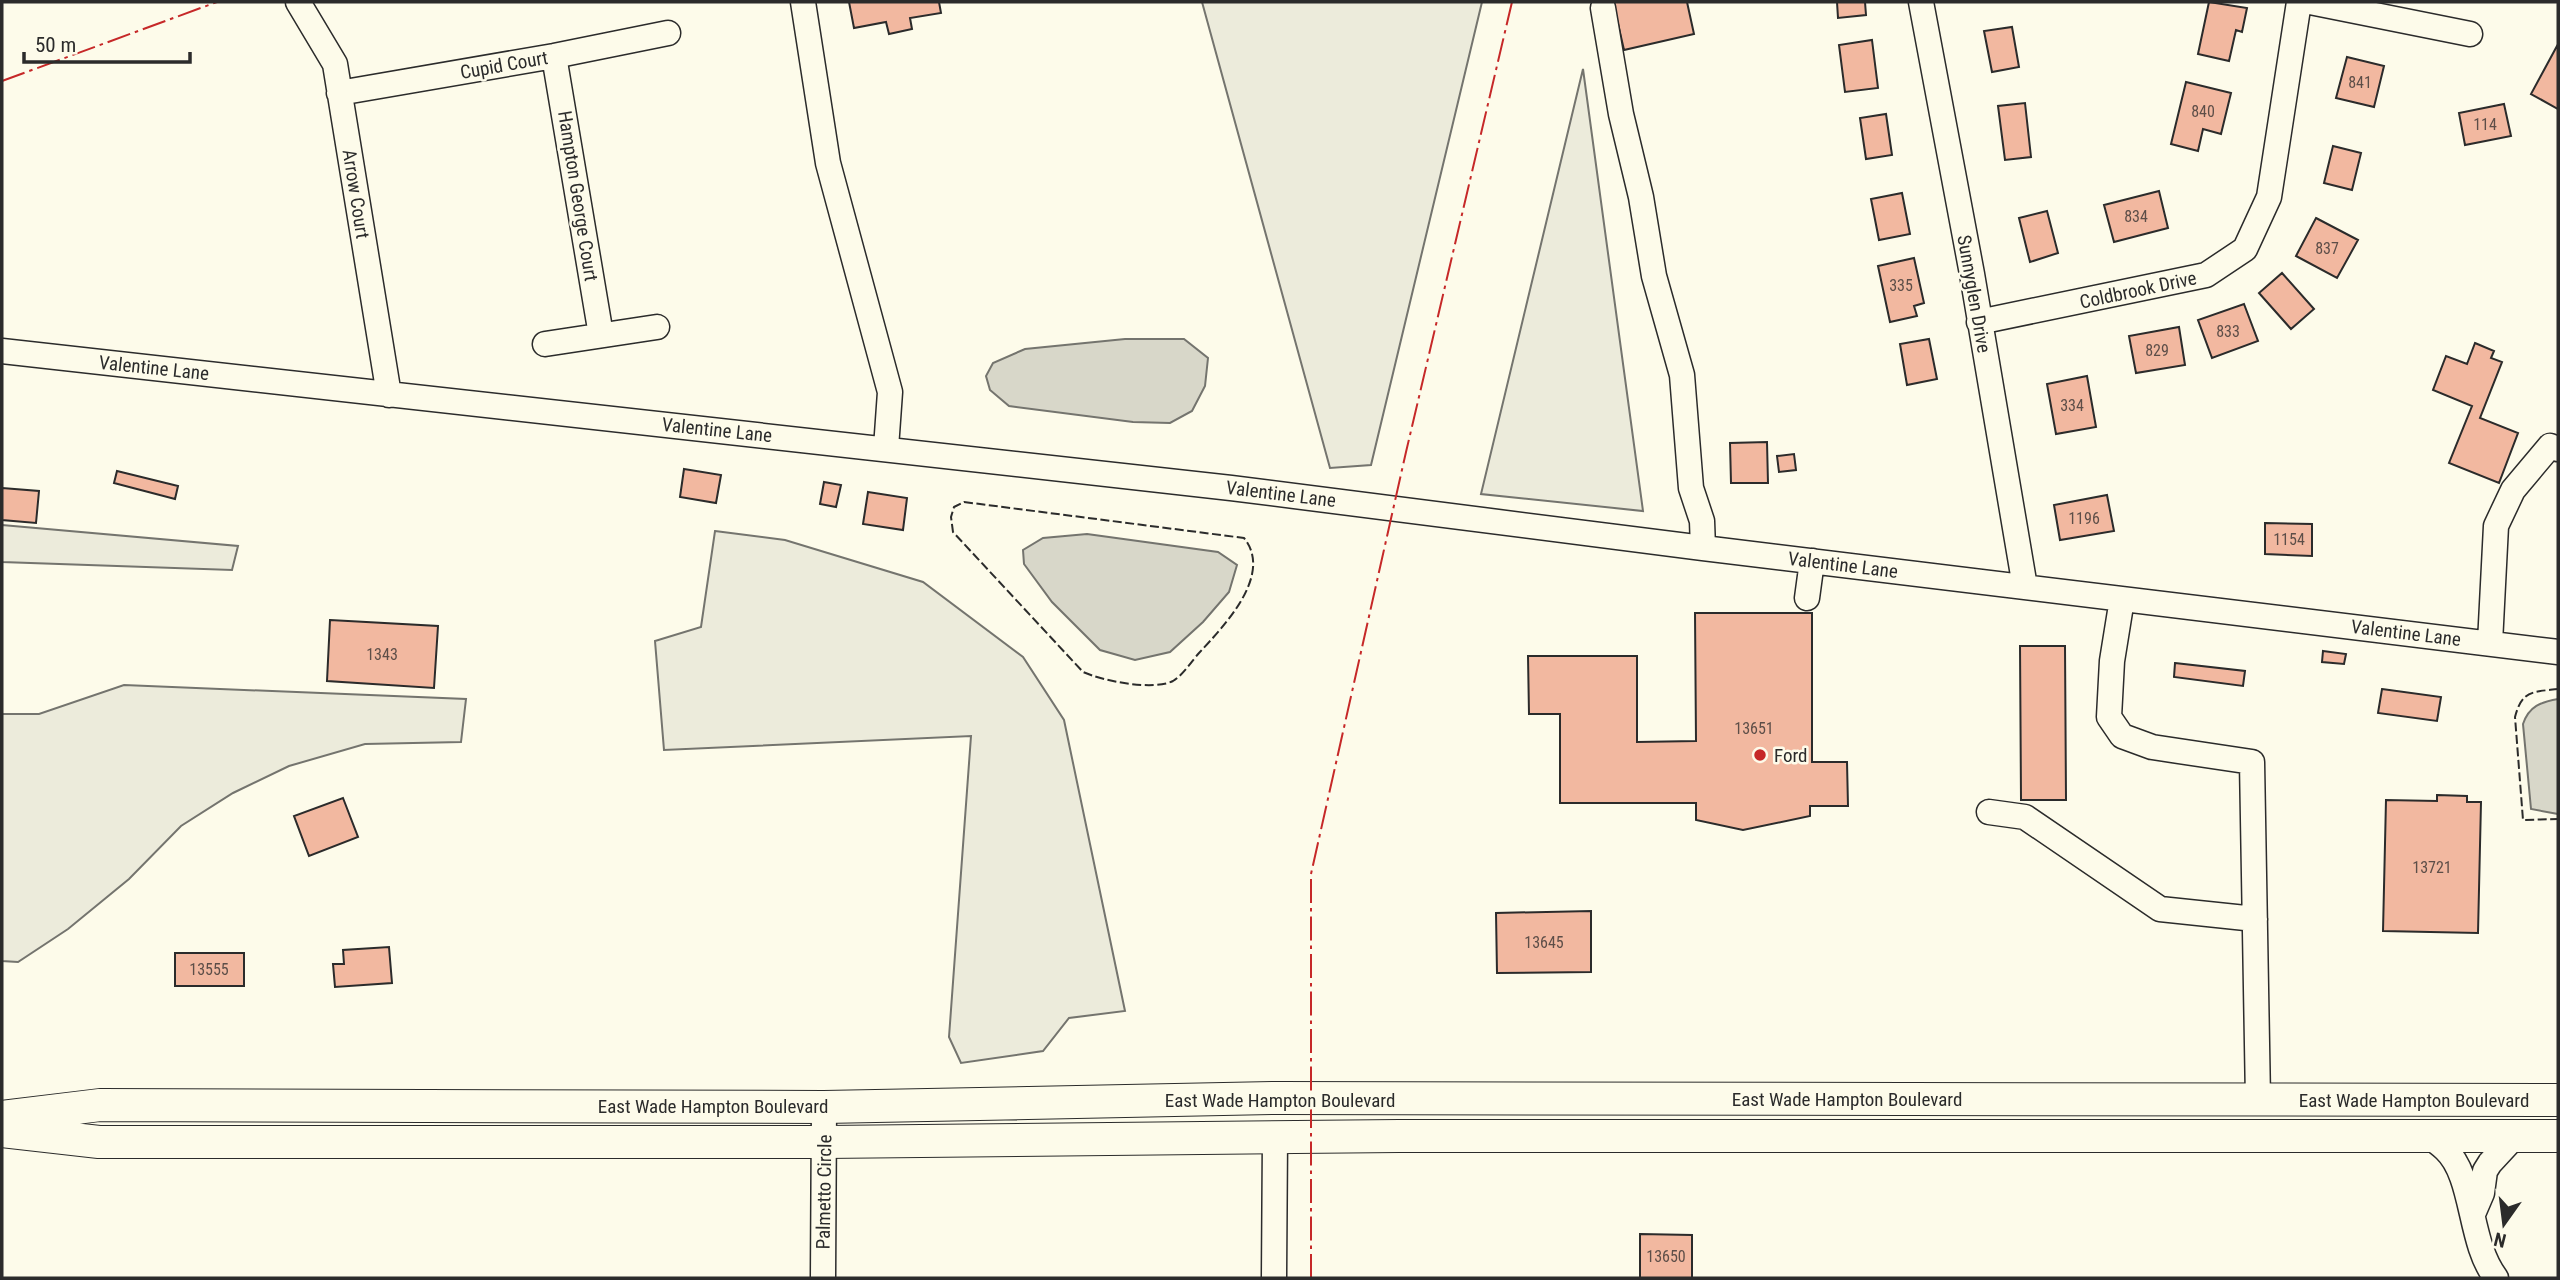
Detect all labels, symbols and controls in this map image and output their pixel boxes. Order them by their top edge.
scale bar [24,21,191,65]
text: 50 m [35,33,76,57]
street label: Cupid Court [458,46,550,84]
house number: 841 [2348,73,2372,92]
house number: 840 [2191,102,2215,121]
street label: Hampton George Court [553,109,603,283]
house number: 114 [2473,115,2497,134]
street label: Arrow Court [338,148,374,240]
house number: 834 [2124,207,2148,226]
street label: Sunnyglen Drive [1952,233,1996,355]
house number: 837 [2315,239,2339,258]
street label: Coldbrook Drive [2077,266,2199,314]
house number: 335 [1889,276,1913,295]
house number: 833 [2216,322,2240,341]
house number: 829 [2145,341,2169,360]
street label: Valentine Lane [98,351,210,385]
house number: 334 [2060,396,2084,415]
street label: Valentine Lane [661,413,773,447]
street label: Valentine Lane [1225,476,1337,512]
house number: 1196 [2068,509,2100,528]
house number: 1154 [2273,530,2305,549]
street label: Valentine Lane [1787,547,1899,583]
street label: Valentine Lane [2350,615,2462,651]
house number: 1343 [366,645,398,664]
house number: 13651 [1734,719,1774,738]
place label: Ford [1774,744,1808,767]
marker: Ford [1752,747,1768,763]
house number: 13721 [2412,858,2452,877]
house number: 13645 [1524,933,1564,952]
house number: 13555 [189,960,229,979]
street label: East Wade Hampton Boulevard [1732,1088,1962,1111]
street label: East Wade Hampton Boulevard [1165,1089,1395,1112]
street label: East Wade Hampton Boulevard [2299,1089,2529,1112]
street label: East Wade Hampton Boulevard [598,1095,828,1118]
street label: Palmetto Circle [811,1134,837,1250]
north arrow [2469,1189,2539,1259]
text: N [2492,1227,2508,1253]
house number: 13650 [1646,1247,1686,1266]

